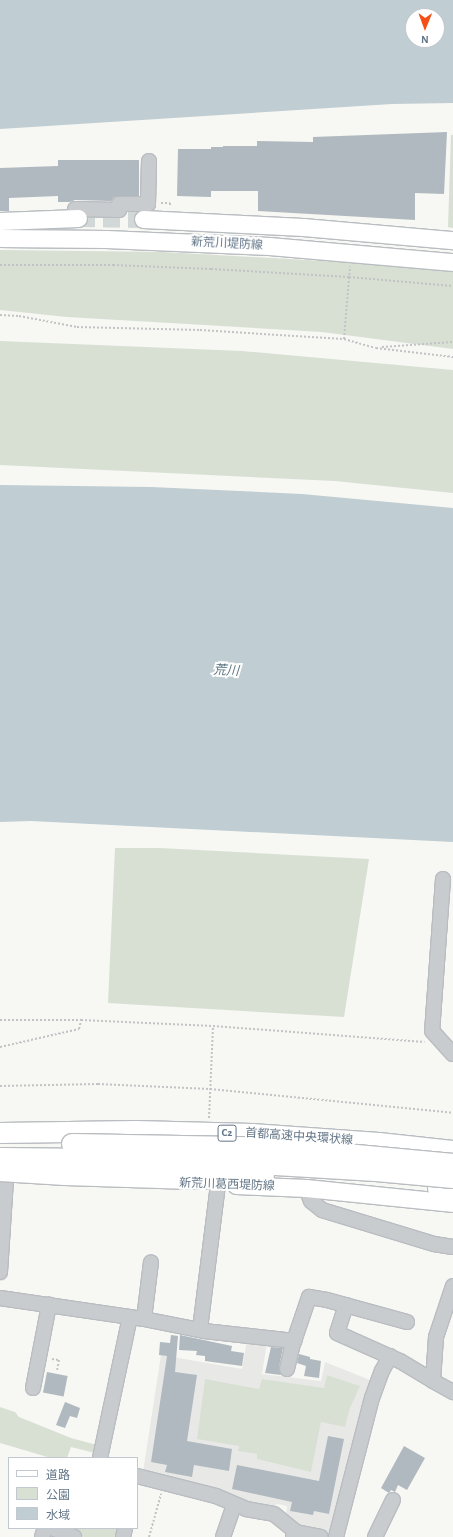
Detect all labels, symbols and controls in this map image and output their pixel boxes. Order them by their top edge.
north arrow [405,8,445,48]
text: N [421,34,429,45]
street label: 新荒川堤防線 [191,235,263,253]
water label: 荒川 [213,664,239,680]
road number: C2 [217,1124,237,1142]
street label: 首都高速中央環状線 [245,1126,353,1148]
street label: 新荒川葛西堤防線 [179,1176,275,1194]
legend [8,1457,138,1529]
text: 道路 [46,1469,70,1481]
text: 公園 [46,1489,70,1501]
text: 水域 [46,1509,70,1521]

